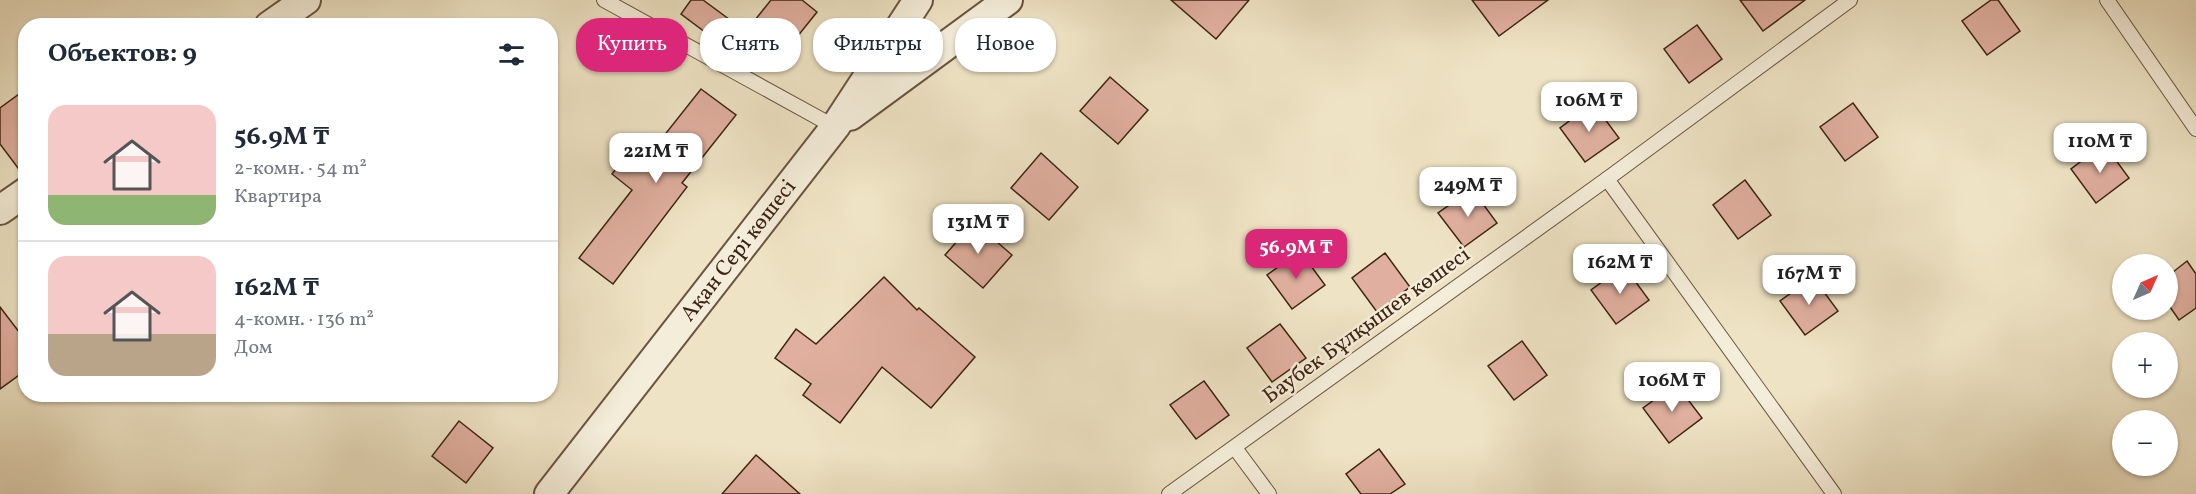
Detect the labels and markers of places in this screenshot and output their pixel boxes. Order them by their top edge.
pin: 106M ₸ [1540,82,1638,133]
pin: 110M ₸ [2051,123,2149,174]
pin: 221M ₸ [607,133,705,184]
pin: 249M ₸ [1419,167,1517,218]
pin: 131M ₸ [929,204,1027,255]
pin: 56.9M ₸ [1241,229,1351,280]
pin: 162M ₸ [1571,244,1669,295]
pin: 167M ₸ [1760,255,1858,306]
pin: 106M ₸ [1623,362,1721,413]

